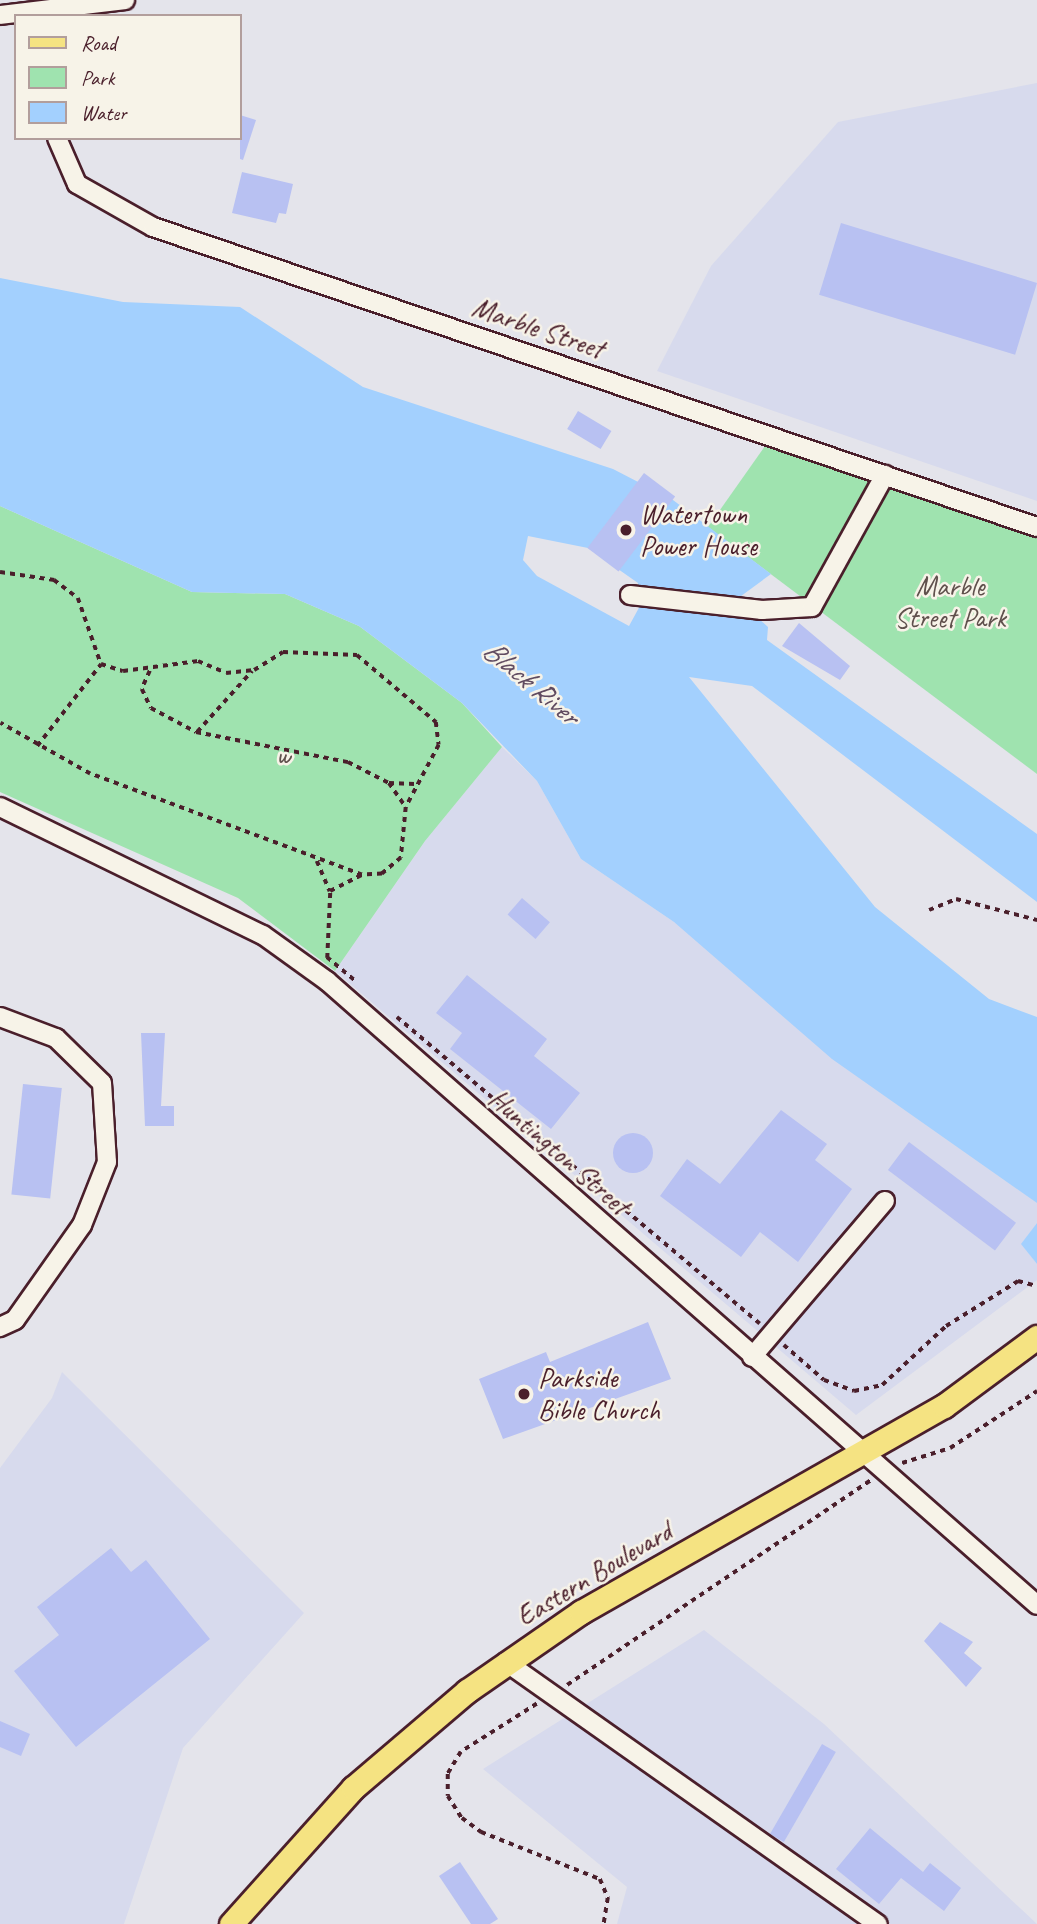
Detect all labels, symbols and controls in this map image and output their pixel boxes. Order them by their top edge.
legend [14,14,242,140]
text: Road [81,30,116,56]
text: Park [81,65,114,91]
text: Water [81,100,127,126]
street label: Marble Street [468,290,608,366]
place label: Watertown Power House [640,497,757,563]
marker: Watertown Power House [618,522,634,538]
park label: Marble Street Park [894,569,1006,635]
water label: Black River [475,631,587,733]
park label: w [276,738,290,772]
street label: Huntington Street [482,1082,636,1222]
place label: Parkside Bible Church [538,1361,661,1427]
marker: Parkside Bible Church [516,1386,532,1402]
street label: Eastern Boulevard [510,1514,678,1634]

